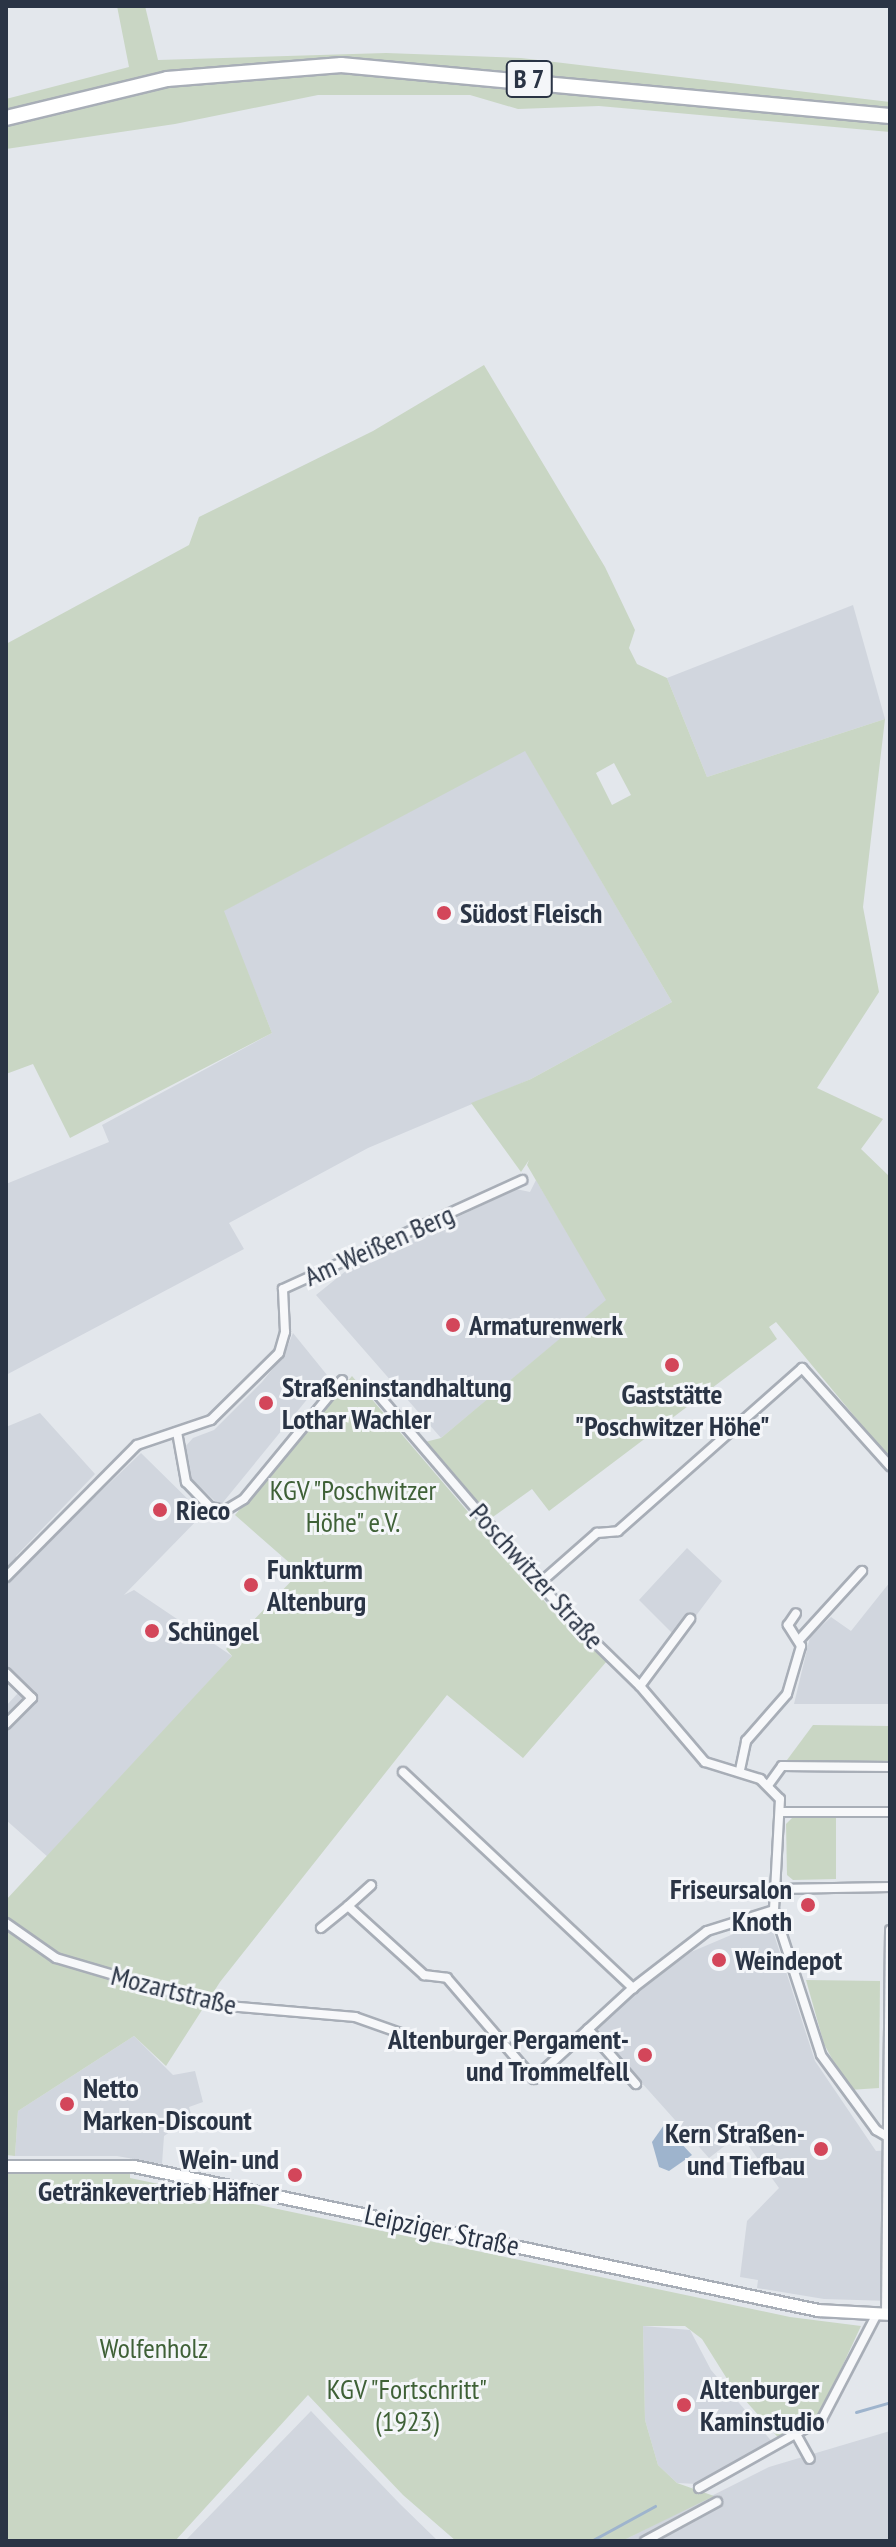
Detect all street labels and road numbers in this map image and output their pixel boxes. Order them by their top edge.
road number: B 7 [505,57,553,101]
street label: Am Weißen Berg [299,1197,459,1293]
street label: Poschwitzer Straße [463,1496,611,1656]
street label: Mozartstraße [108,1958,240,2022]
street label: Leipziger Straße [362,2197,522,2263]

